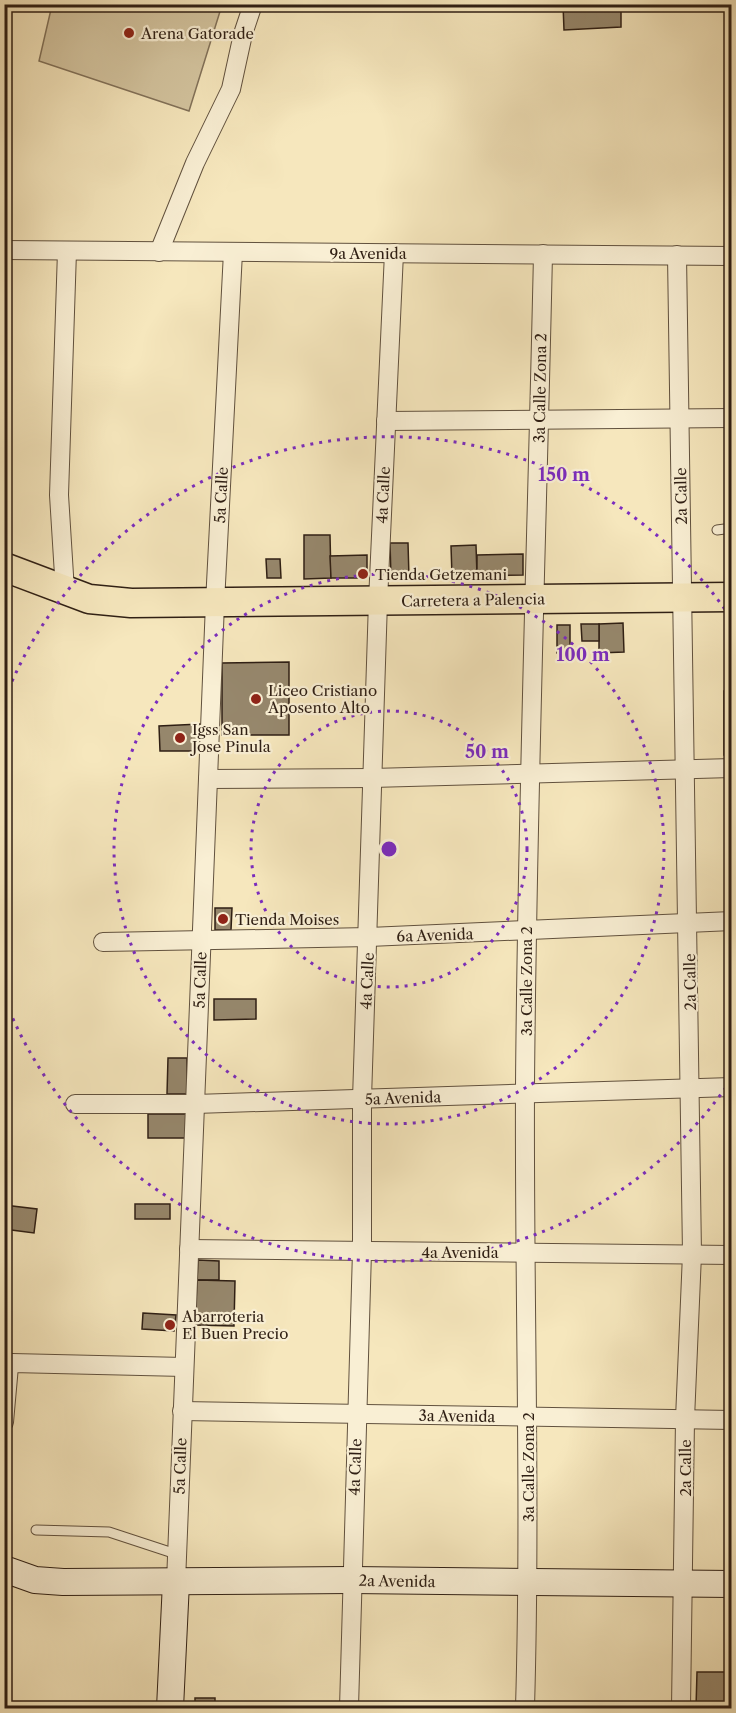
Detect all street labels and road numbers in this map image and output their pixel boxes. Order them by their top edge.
street label: 9a Avenida [329,244,407,263]
street label: 3a Calle Zona 2 [530,333,550,443]
street label: 5a Calle [210,466,232,524]
street label: 4a Calle [372,466,394,524]
street label: 2a Calle [671,467,691,525]
street label: Carretera a Palencia [401,589,545,611]
street label: 6a Avenida [396,924,474,946]
street label: 3a Calle Zona 2 [517,926,536,1036]
street label: 5a Calle [190,951,210,1009]
street label: 4a Calle [356,952,378,1010]
street label: 2a Calle [680,953,700,1011]
street label: 5a Avenida [364,1087,442,1109]
street label: 4a Avenida [421,1243,499,1262]
street label: 3a Avenida [419,1406,496,1426]
street label: 3a Calle Zona 2 [519,1412,538,1522]
street label: 5a Calle [170,1437,190,1495]
street label: 4a Calle [345,1438,365,1496]
street label: 2a Calle [676,1439,695,1497]
street label: 2a Avenida [358,1571,436,1591]

